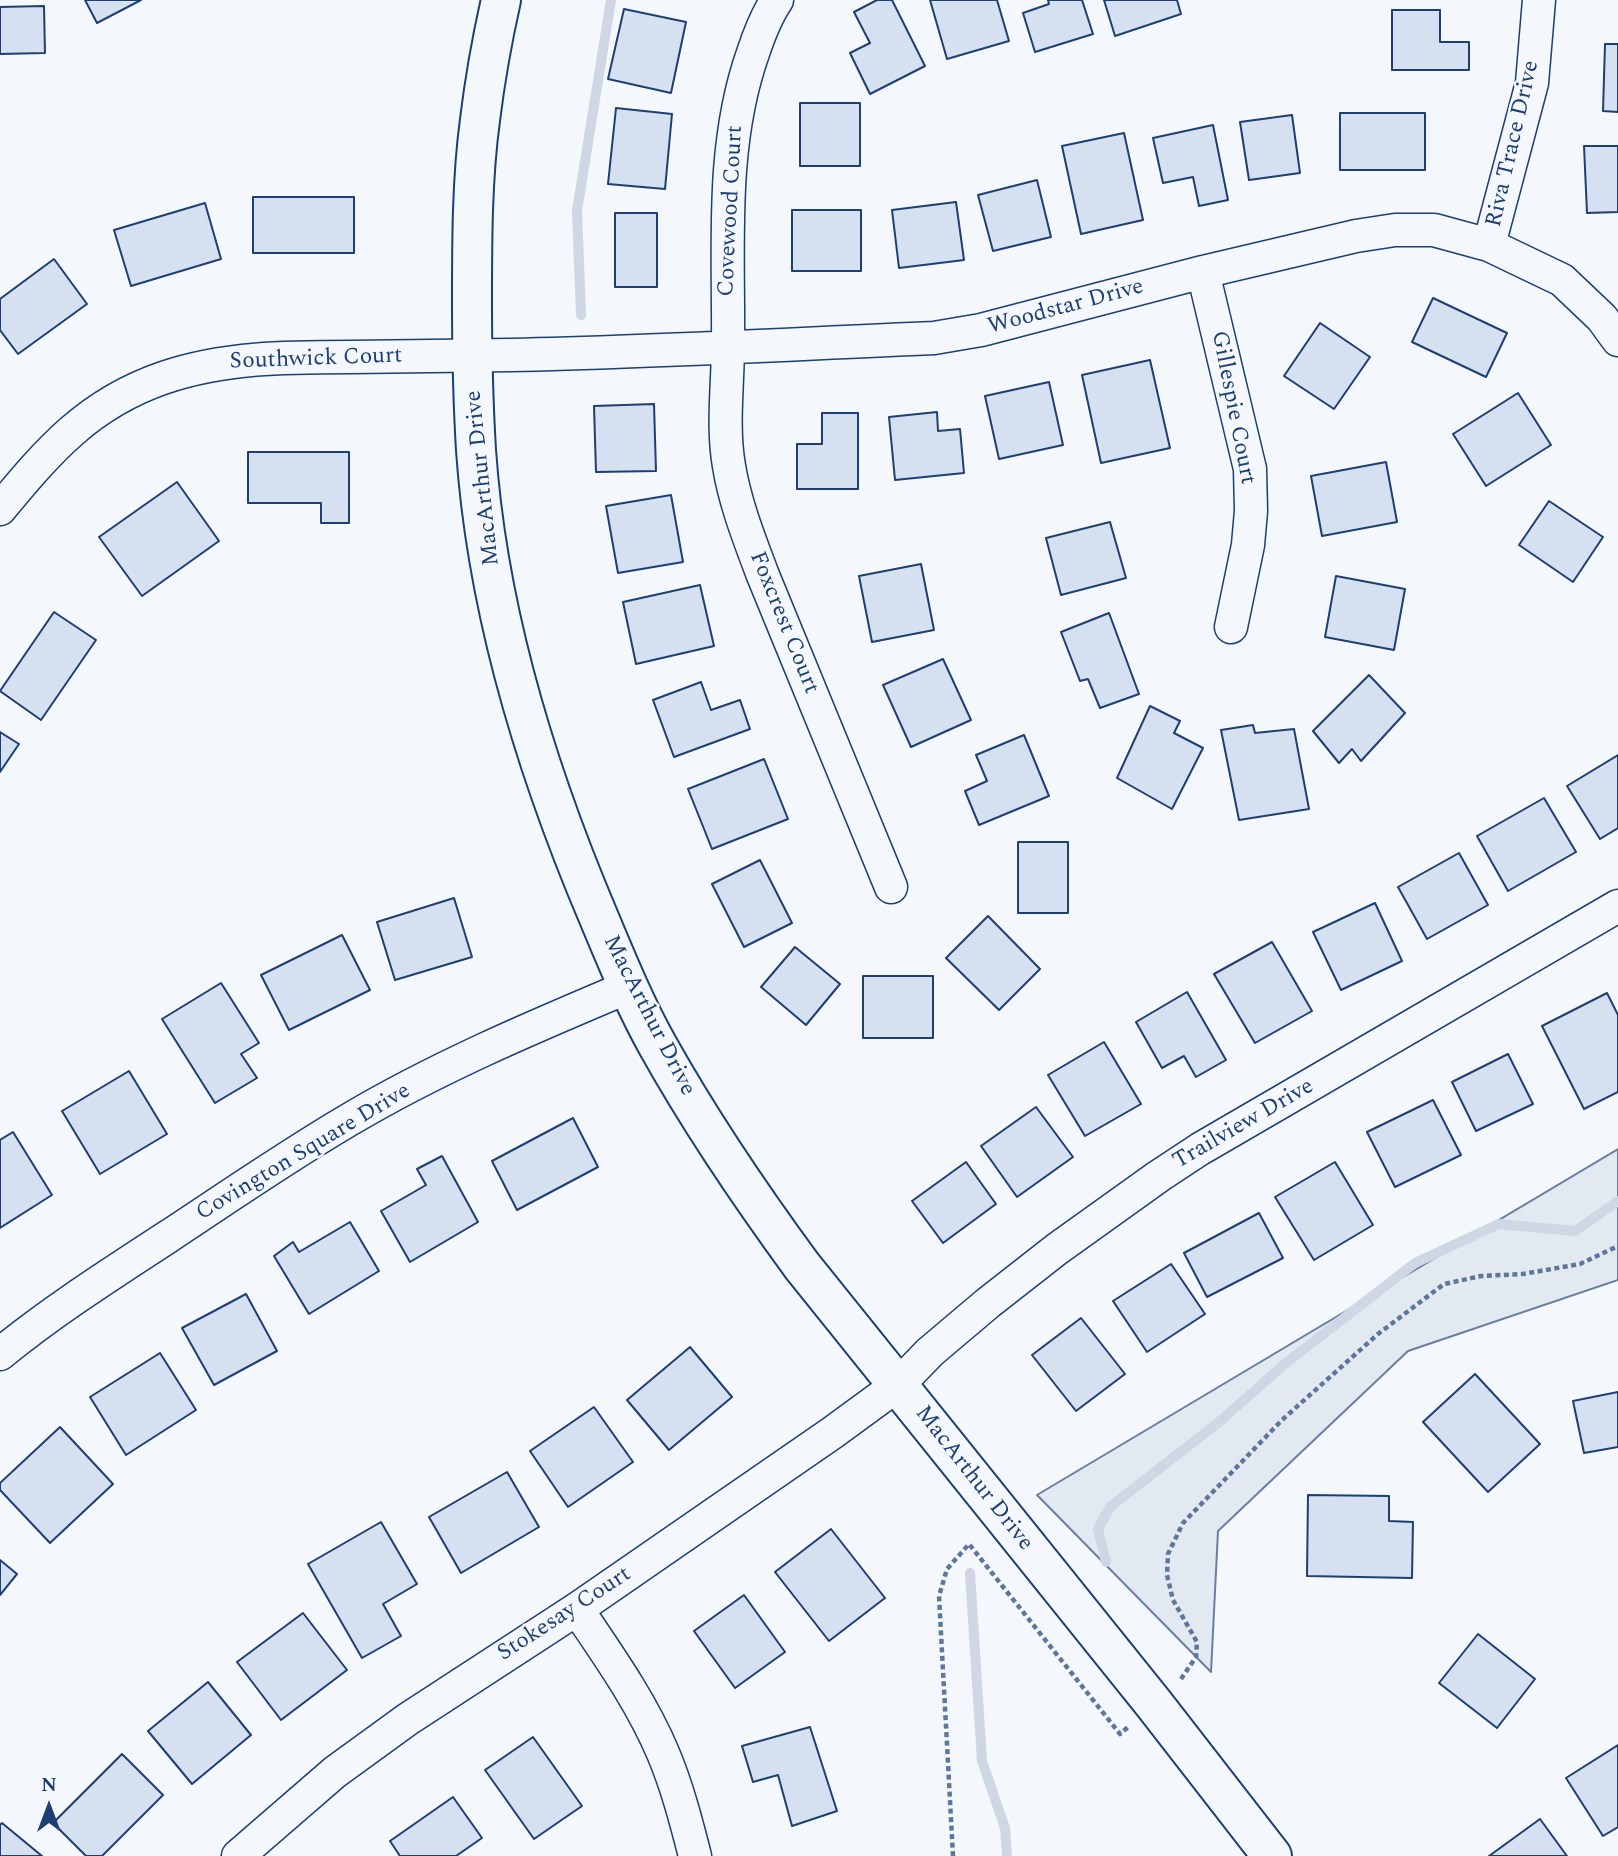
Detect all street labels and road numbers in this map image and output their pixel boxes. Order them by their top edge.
street label: Riva Trace Drive [1481,58,1547,230]
street label: Covewood Court [714,125,750,297]
street label: Woodstar Drive [985,274,1147,342]
street label: Gillespie Court [1204,329,1260,487]
street label: Southwick Court [229,343,403,377]
street label: MacArthur Drive [461,389,507,567]
street label: Foxcrest Court [742,548,824,698]
street label: MacArthur Drive [596,931,700,1101]
street label: Trailview Drive [1169,1074,1319,1176]
street label: Covington Square Drive [192,1078,416,1228]
street label: MacArthur Drive [908,1401,1038,1557]
street label: Stokesay Court [493,1562,637,1668]

